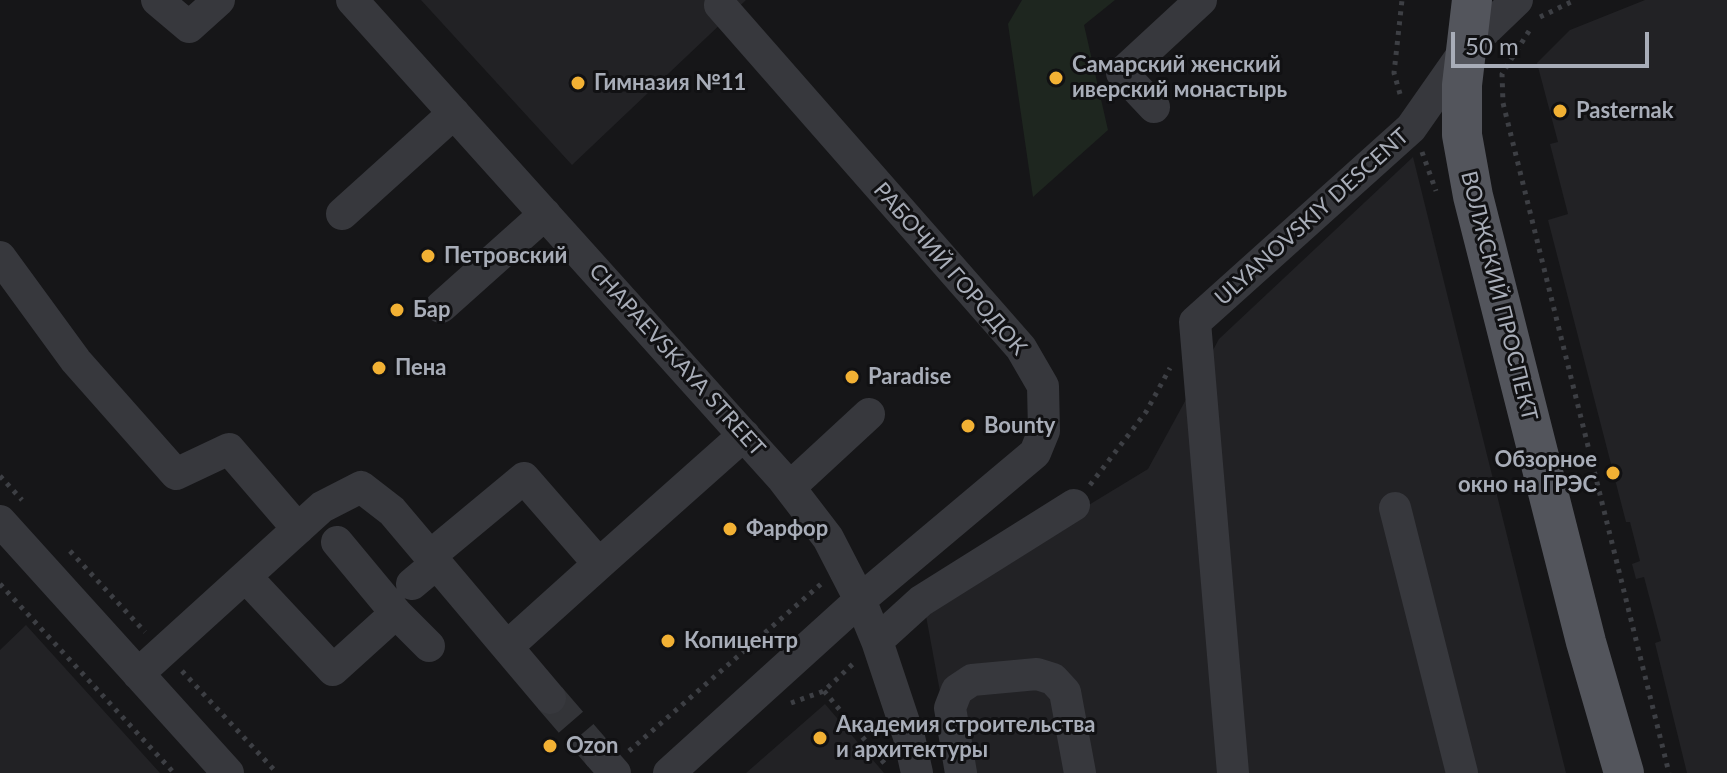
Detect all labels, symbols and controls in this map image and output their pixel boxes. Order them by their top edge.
scale bar [1455,16,1653,66]
text: 50 m [1465,31,1519,60]
place label: Самарский женский иверский монастырь [1072,52,1287,104]
marker: Самарский женский иверский монастырь [1047,69,1065,87]
place label: Гимназия №11 [594,70,746,96]
marker: Гимназия №11 [569,74,587,92]
place label: Pasternak [1576,98,1673,124]
marker: Pasternak [1551,102,1569,120]
street label: ULYANOVSKIY DESCENT [1210,123,1414,311]
street label: ВОЛЖСКИЙ ПРОСПЕКТ [1455,168,1543,424]
street label: РАБОЧИЙ ГОРОДОК [868,177,1032,361]
place label: Петровский [444,243,567,269]
marker: Петровский [419,247,437,265]
street label: CHAPAEVSKAYA STREET [583,258,771,462]
place label: Бар [413,297,450,323]
marker: Бар [388,301,406,319]
place label: Пена [395,355,447,381]
marker: Пена [370,359,388,377]
place label: Paradise [868,364,951,390]
marker: Paradise [843,368,861,386]
place label: Bounty [984,413,1055,439]
marker: Bounty [959,417,977,435]
place label: Обзорное окно на ГРЭС [1458,447,1597,498]
marker: Обзорное окно на ГРЭС [1604,464,1622,482]
place label: Фарфор [746,516,828,542]
marker: Фарфор [721,520,739,538]
place label: Копицентр [684,628,798,654]
marker: Копицентр [659,632,677,650]
place label: Академия строительства и архитектуры [836,712,1095,764]
marker: Академия строительства и архитектуры [811,729,829,747]
place label: Ozon [566,733,619,759]
marker: Ozon [541,737,559,755]

